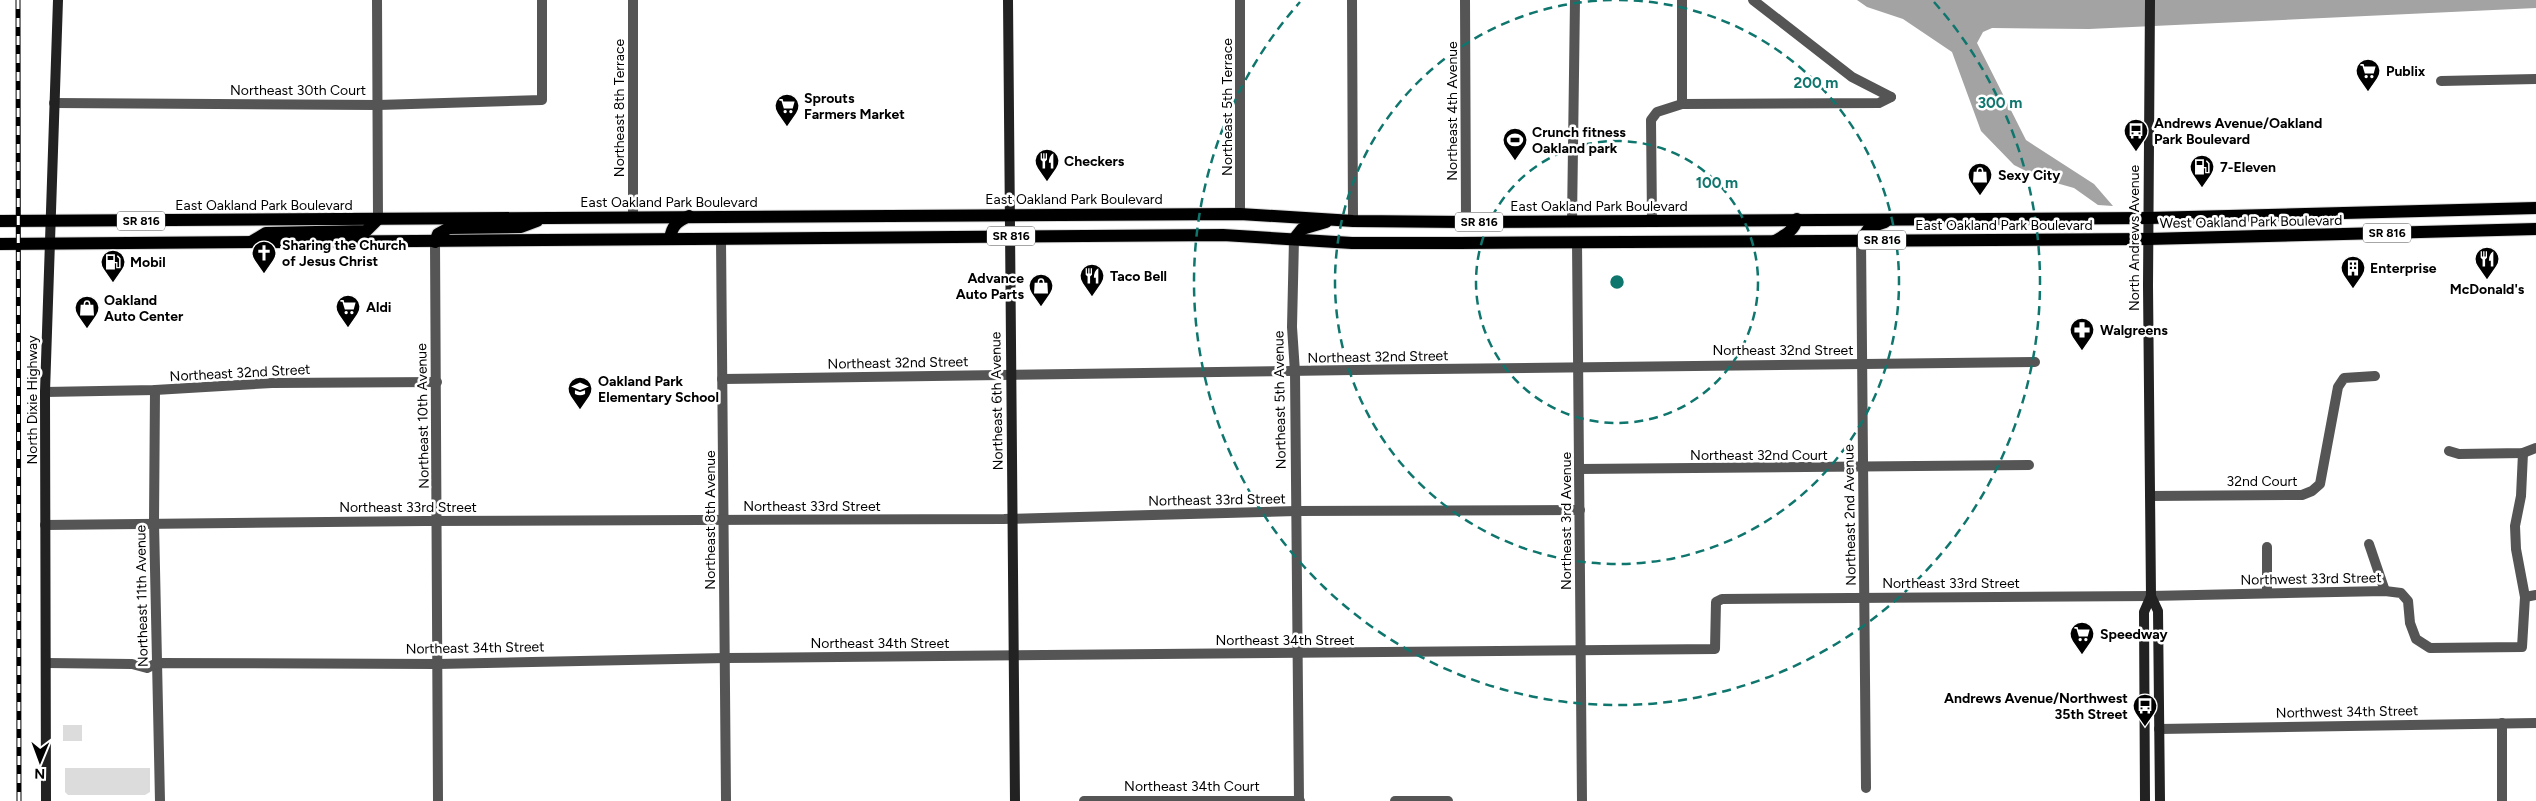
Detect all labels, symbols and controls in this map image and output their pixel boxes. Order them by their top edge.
street label: Northeast 8th Terrace [611,38,628,177]
street label: Northeast 5th Terrace [1219,38,1236,176]
street label: Northeast 4th Avenue [1444,41,1461,181]
supermarket icon: Publix [2355,58,2381,92]
place label: Publix [2386,63,2426,80]
text: 200 m [1794,74,1838,92]
street label: Northeast 30th Court [230,82,366,99]
place label: Sprouts Farmers Market [804,90,905,123]
supermarket icon: Sprouts Farmers Market [774,93,800,127]
text: 300 m [1978,94,2022,112]
place label: Andrews Avenue/Oakland Park Boulevard [2154,115,2322,148]
bus stop icon: Andrews Avenue/Oakland Park Boulevard [2123,118,2149,152]
place label: Crunch fitness Oakland park [1532,124,1626,157]
sports icon: Crunch fitness Oakland park [1502,127,1528,161]
restaurant icon: Checkers [1034,148,1060,182]
place label: Checkers [1064,153,1125,170]
fuel station icon: 7-Eleven [2189,154,2215,188]
place label: 7-Eleven [2220,159,2276,176]
shop icon: Sexy City [1967,162,1993,196]
street label: North Andrews Avenue [2126,165,2143,311]
place label: Sexy City [1998,167,2061,184]
text: 100 m [1696,174,1738,192]
street label: East Oakland Park Boulevard [985,191,1163,208]
street label: East Oakland Park Boulevard [580,194,758,211]
street label: East Oakland Park Boulevard [175,197,353,214]
street label: East Oakland Park Boulevard [1510,198,1688,215]
road number: SR 816 [117,212,165,230]
road number: SR 816 [1455,212,1503,232]
street label: West Oakland Park Boulevard [2160,212,2342,232]
street label: East Oakland Park Boulevard [1915,217,2093,234]
road number: SR 816 [2363,224,2411,242]
road number: SR 816 [987,227,1035,246]
road number: SR 816 [1858,230,1906,250]
place label: Sharing the Church of Jesus Christ [282,237,406,270]
church icon: Sharing the Church of Jesus Christ [251,240,277,274]
restaurant icon: McDonald's [2474,246,2500,280]
fuel station icon: Mobil [100,249,126,283]
place label: Mobil [130,254,166,271]
building icon: Enterprise [2340,255,2366,289]
place label: Enterprise [2370,260,2437,277]
restaurant icon: Taco Bell [1079,263,1105,297]
place label: Taco Bell [1110,268,1167,285]
place label: Advance Auto Parts [956,270,1024,303]
shop icon: Advance Auto Parts [1028,273,1054,307]
centre of rings [1608,273,1626,291]
place label: McDonald's [2450,281,2525,298]
place label: Oakland Auto Center [104,292,184,325]
supermarket icon: Aldi [335,294,361,328]
shop icon: Oakland Auto Center [74,295,100,329]
place label: Aldi [366,299,391,316]
pharmacy icon: Walgreens [2069,317,2095,351]
place label: Walgreens [2100,322,2168,339]
street label: Northeast 5th Avenue [1270,330,1290,470]
street label: Northeast 6th Avenue [987,331,1007,470]
street label: North Dixie Highway [24,335,41,465]
street label: Northeast 32nd Street [1713,342,1853,359]
street label: Northeast 10th Avenue [413,343,433,489]
street label: Northeast 32nd Street [1307,347,1449,367]
street label: Northeast 32nd Street [827,353,969,373]
street label: Northeast 32nd Street [169,361,311,385]
place label: Oakland Park Elementary School [598,373,719,406]
school or university icon: Oakland Park Elementary School [567,376,593,410]
street label: Northeast 2nd Avenue [1840,444,1860,586]
street label: Northeast 32nd Court [1690,447,1828,464]
street label: Northeast 8th Avenue [702,450,719,590]
street label: Northeast 3rd Avenue [1558,452,1575,590]
street label: 32nd Court [2227,473,2297,490]
street label: Northeast 33rd Street [1148,490,1286,510]
street label: Northeast 33rd Street [743,498,881,515]
street label: Northeast 33rd Street [339,499,477,516]
street label: Northeast 11th Avenue [132,524,152,667]
street label: Northwest 33rd Street [2240,569,2382,589]
street label: Northeast 33rd Street [1882,575,2020,592]
supermarket icon: Speedway [2069,621,2095,655]
place label: Speedway [2100,626,2168,643]
street label: Northeast 34th Street [1216,632,1354,649]
street label: Northeast 34th Street [811,635,949,652]
street label: Northeast 34th Street [405,638,545,658]
place label: Andrews Avenue/Northwest 35th Street [1944,690,2128,723]
bus stop icon: Andrews Avenue/Northwest 35th Street [2132,693,2158,727]
street label: Northwest 34th Street [2276,702,2418,722]
north arrow [15,736,65,786]
text: N [34,765,45,782]
street label: Northeast 34th Court [1124,778,1260,795]

